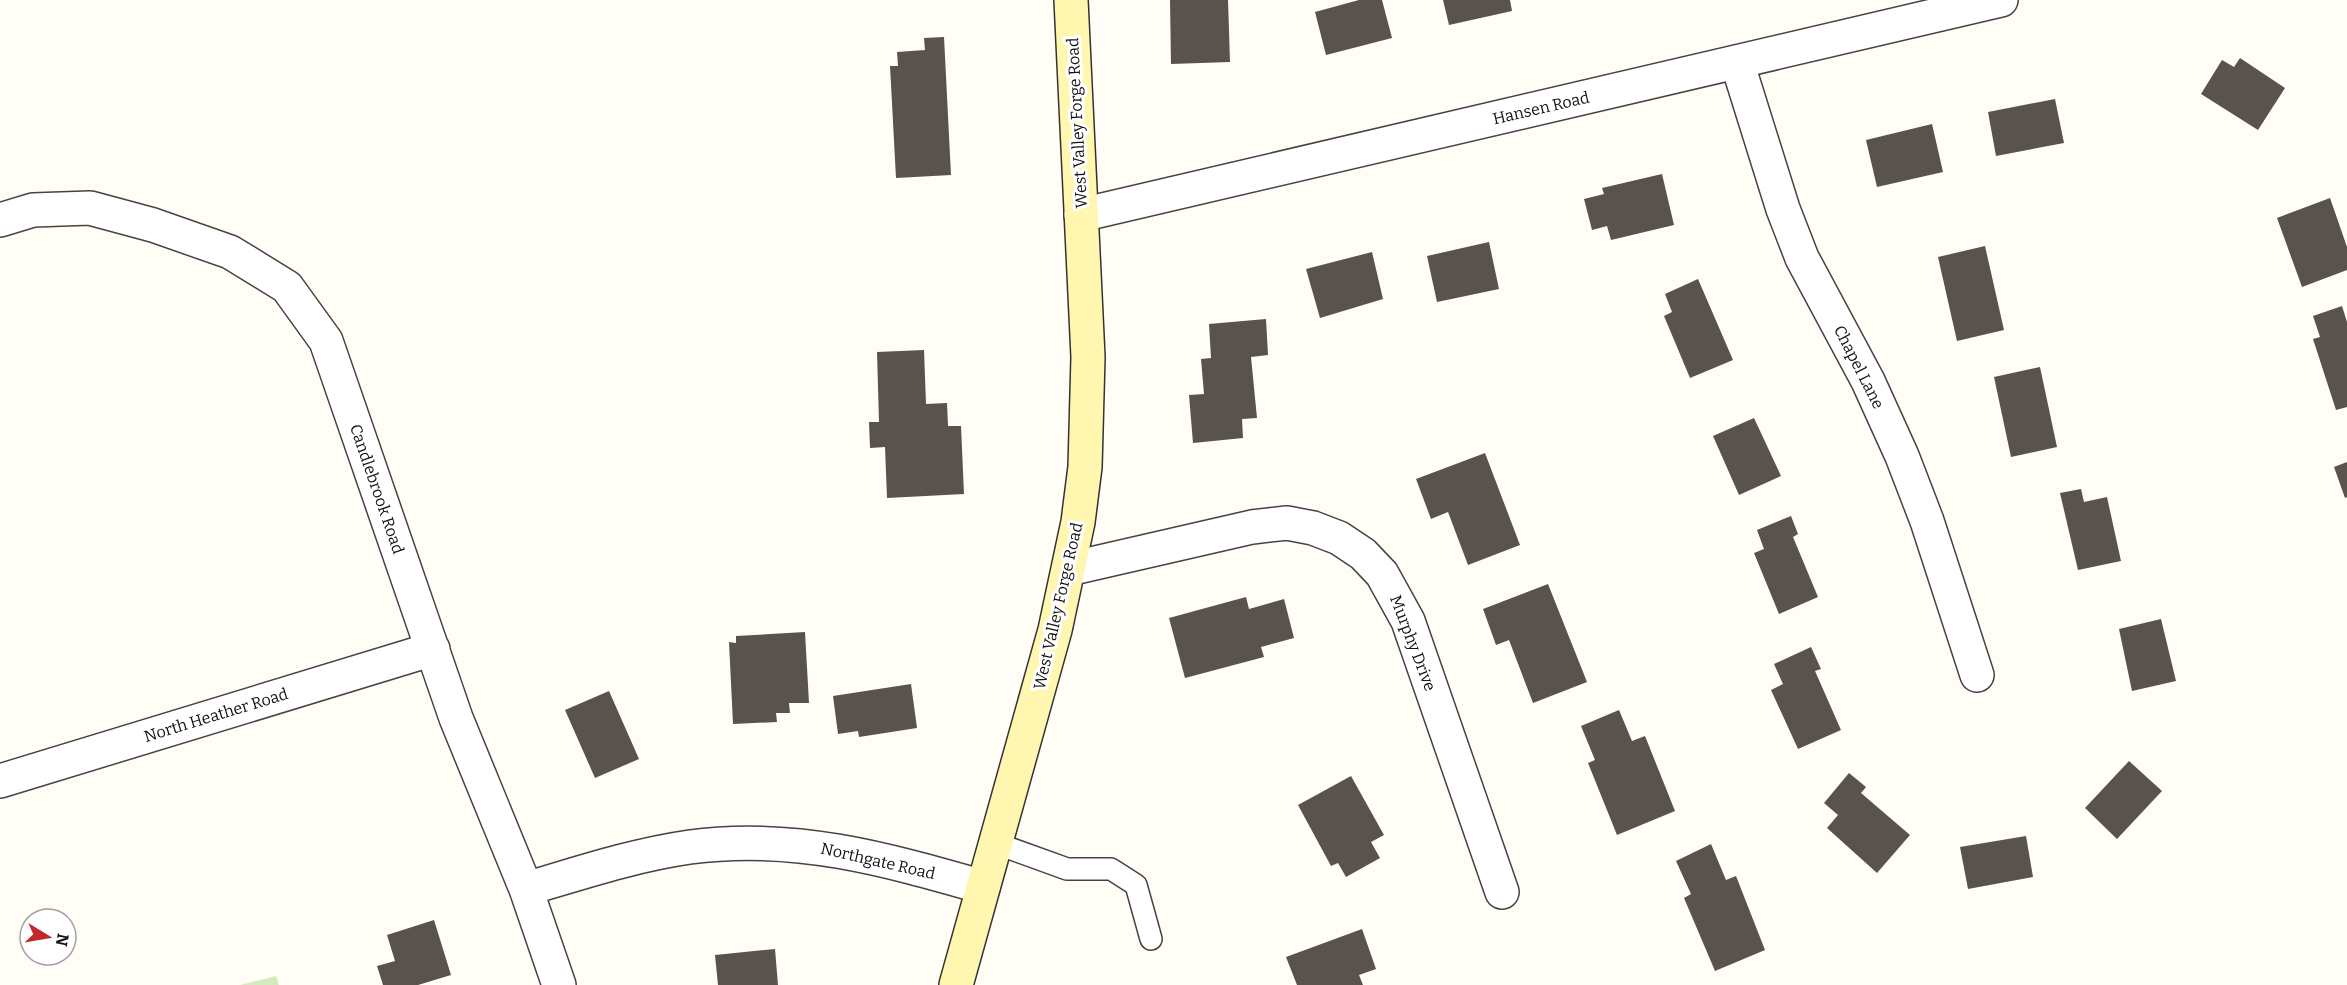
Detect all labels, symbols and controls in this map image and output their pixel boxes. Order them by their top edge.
street label: West Valley Forge Road [1063,37,1091,209]
street label: Hansen Road [1491,88,1592,128]
street label: Chapel Lane [1830,322,1888,412]
street label: Candlebrook Road [346,422,408,557]
street label: West Valley Forge Road [1030,520,1087,691]
street label: Murphy Drive [1386,592,1440,694]
street label: North Heather Road [142,684,291,746]
street label: Northgate Road [819,839,938,884]
north arrow [18,907,78,967]
text: N [52,932,73,948]

